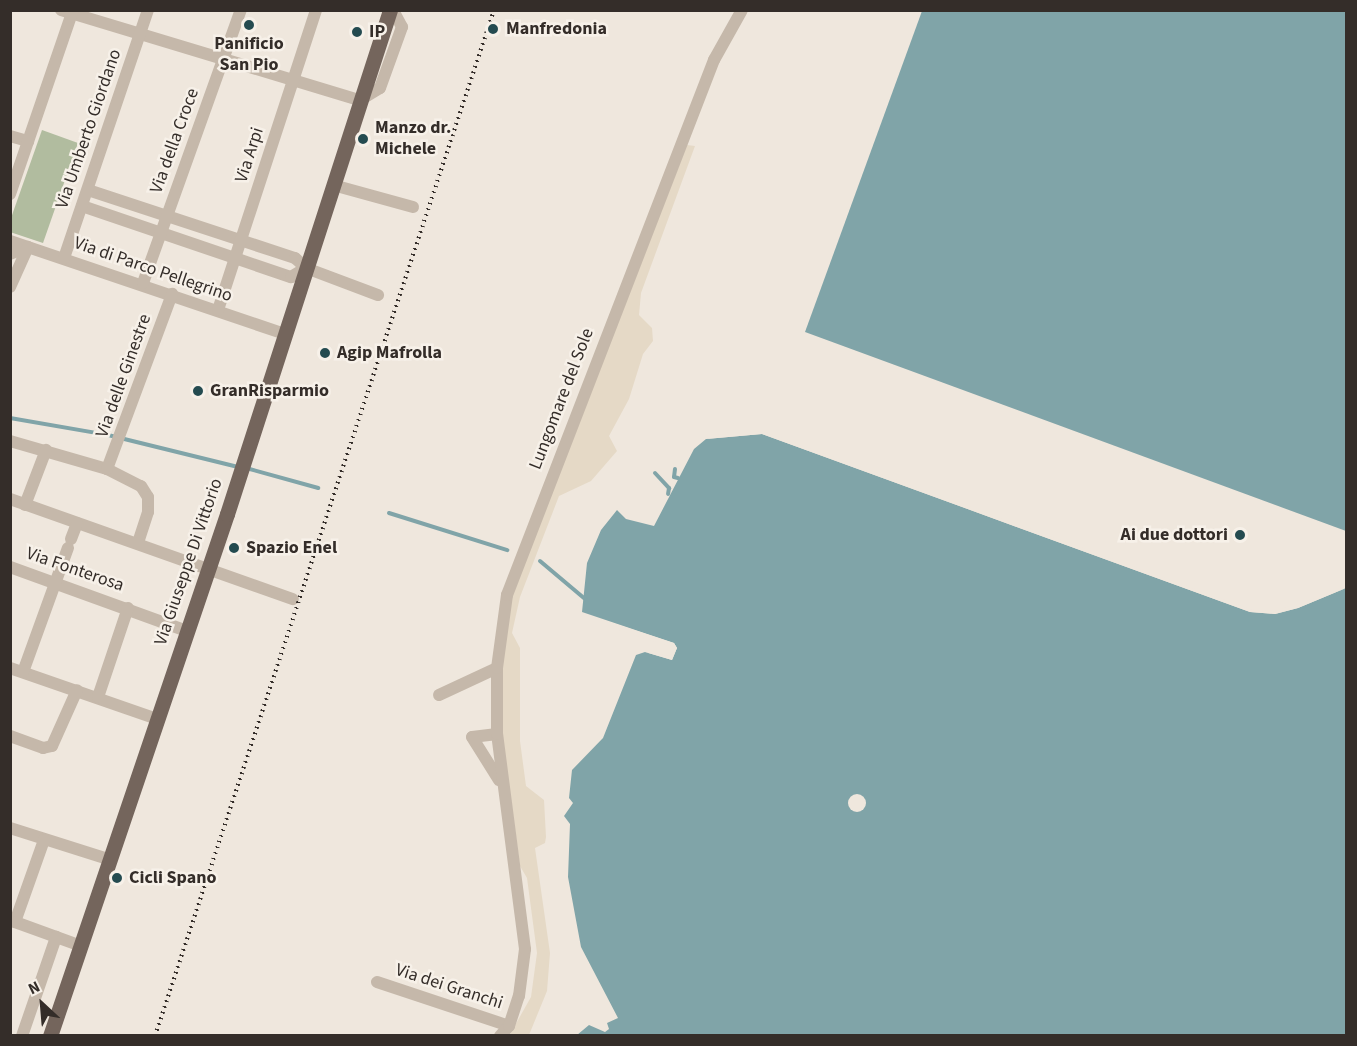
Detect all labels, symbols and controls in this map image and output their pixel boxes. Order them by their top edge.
marker: Panificio San Pio [242,18,256,32]
place label: Manfredonia [506,18,607,40]
marker: Manfredonia [484,20,502,38]
place label: IP [369,21,385,43]
marker: IP [350,25,364,39]
place label: Panificio San Pio [214,34,284,76]
street label: Via Umberto Giordano [52,46,126,212]
street label: Via della Croce [146,86,204,196]
place label: Manzo dr. Michele [375,118,451,160]
street label: Via Arpi [231,125,269,185]
marker: Manzo dr. Michele [356,132,370,146]
street label: Via di Parco Pellegrino [71,233,235,307]
street label: Via delle Ginestre [92,311,156,441]
street label: Lungomare del Sole [525,325,599,473]
place label: Agip Mafrolla [337,342,442,364]
marker: Agip Mafrolla [318,346,332,360]
place label: GranRisparmio [210,380,329,402]
marker: GranRisparmio [191,384,205,398]
street label: Via Giuseppe Di Vittorio [150,476,228,648]
place label: Ai due dottori [1121,524,1228,546]
marker: Ai due dottori [1233,528,1247,542]
place label: Spazio Enel [246,537,337,559]
marker: Spazio Enel [227,541,241,555]
street label: Via Fonterosa [23,543,127,597]
place label: Cicli Spano [129,867,216,889]
marker: Cicli Spano [110,871,124,885]
street label: Via dei Granchi [393,959,505,1015]
north arrow [12,974,72,1034]
text: N [24,976,44,1000]

